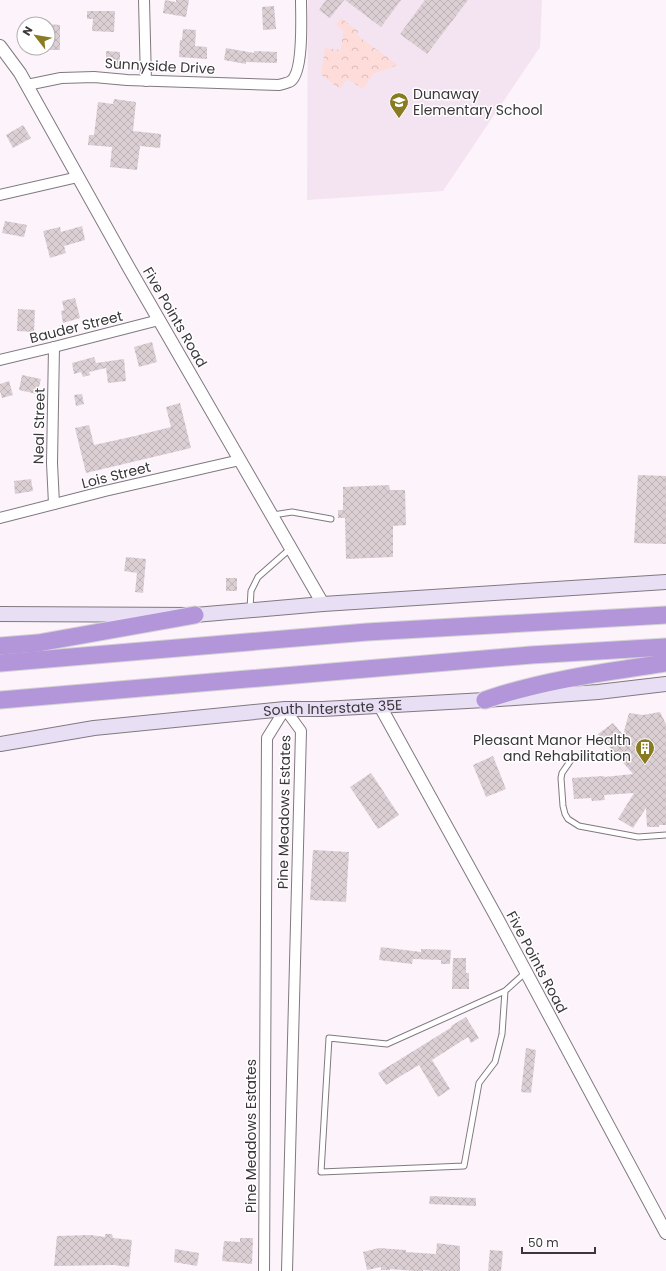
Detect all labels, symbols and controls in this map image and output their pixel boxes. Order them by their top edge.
north arrow [16,16,56,56]
text: N [18,23,36,39]
street label: Sunnyside Drive [104,53,216,79]
place label: Dunaway Elementary School [413,84,543,120]
school or university icon: Dunaway Elementary School [388,91,410,119]
street label: Five Points Road [138,263,212,371]
street label: Bauder Street [27,306,125,348]
street label: Neal Street [28,388,50,464]
street label: Lois Street [79,457,153,493]
street label: South Interstate 35E [262,695,403,721]
place label: Pleasant Manor Health and Rehabilitation [473,730,631,766]
street label: Pine Meadows Estates [273,735,295,889]
building icon: Pleasant Manor Health and Rehabilitation [634,737,656,765]
street label: Five Points Road [502,908,572,1016]
street label: Pine Meadows Estates [241,1059,261,1213]
scale bar [522,1229,595,1255]
text: 50 m [528,1234,559,1251]

